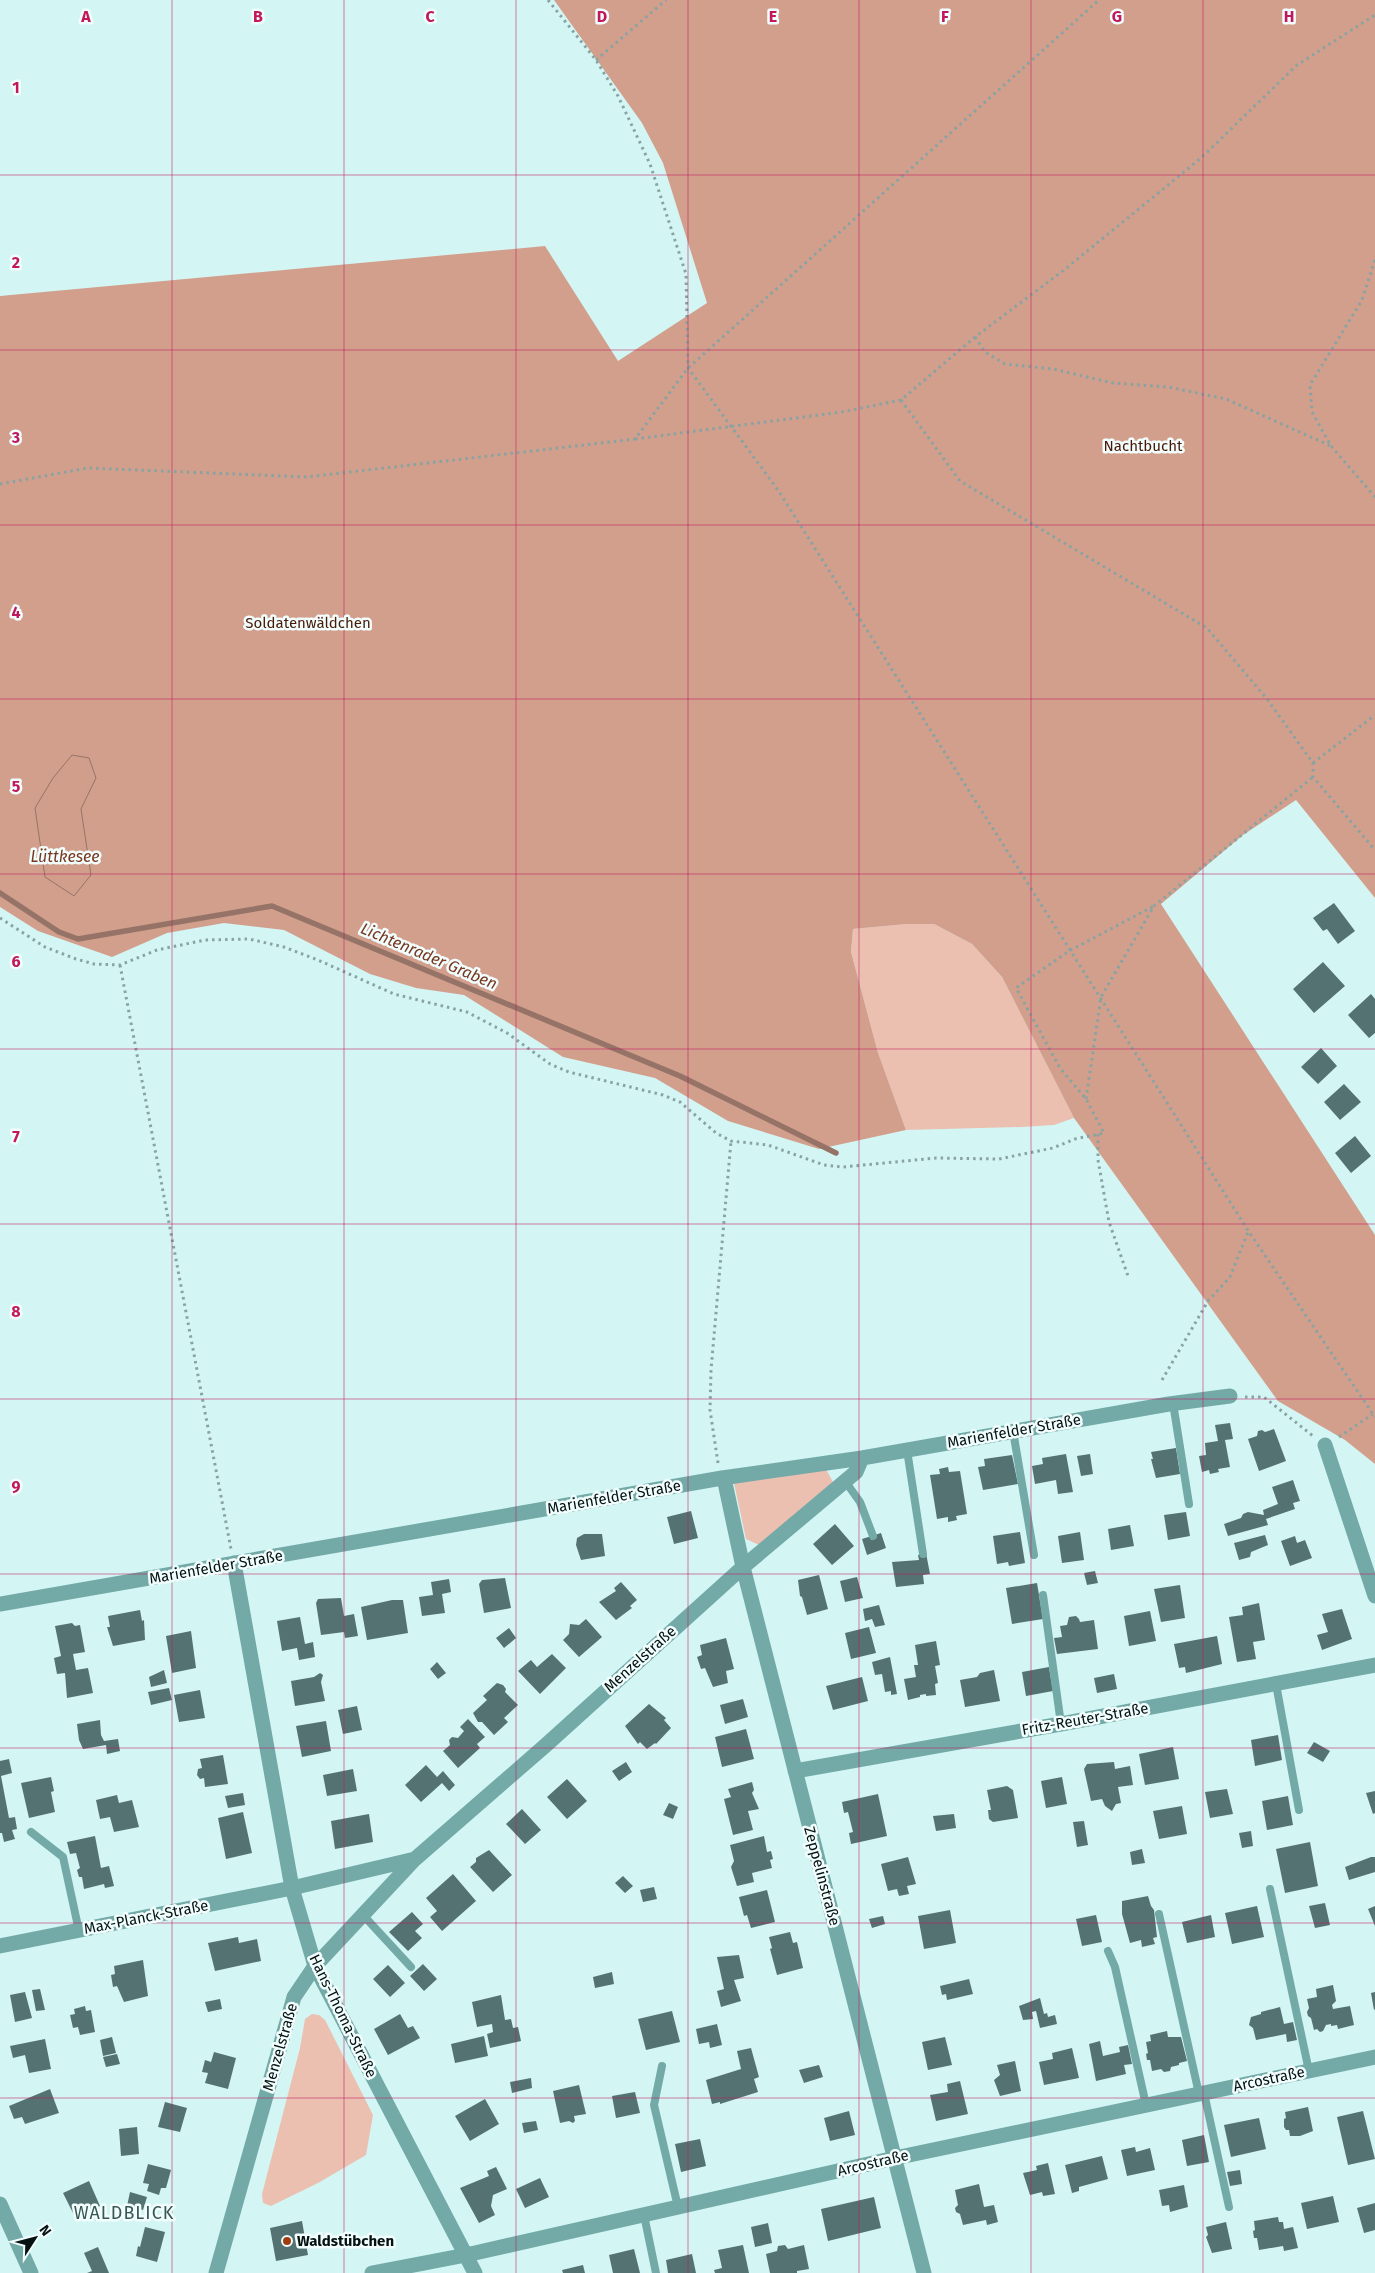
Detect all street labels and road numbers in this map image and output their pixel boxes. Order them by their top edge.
street label: Marienfelder Straße [946,1410,1082,1452]
street label: Marienfelder Straße [546,1476,682,1518]
street label: Marienfelder Straße [148,1546,284,1588]
street label: Menzelstraße [600,1622,680,1696]
street label: Fritz-Reuter-Straße [1020,1699,1150,1739]
street label: Zeppelinstraße [800,1824,844,1928]
street label: Max-Planck-Straße [82,1896,210,1938]
street label: Hans-Thoma-Straße [305,1951,381,2081]
street label: Menzelstraße [259,2001,301,2093]
street label: Arcostraße [1232,2063,1306,2095]
street label: Arcostraße [836,2146,910,2180]

